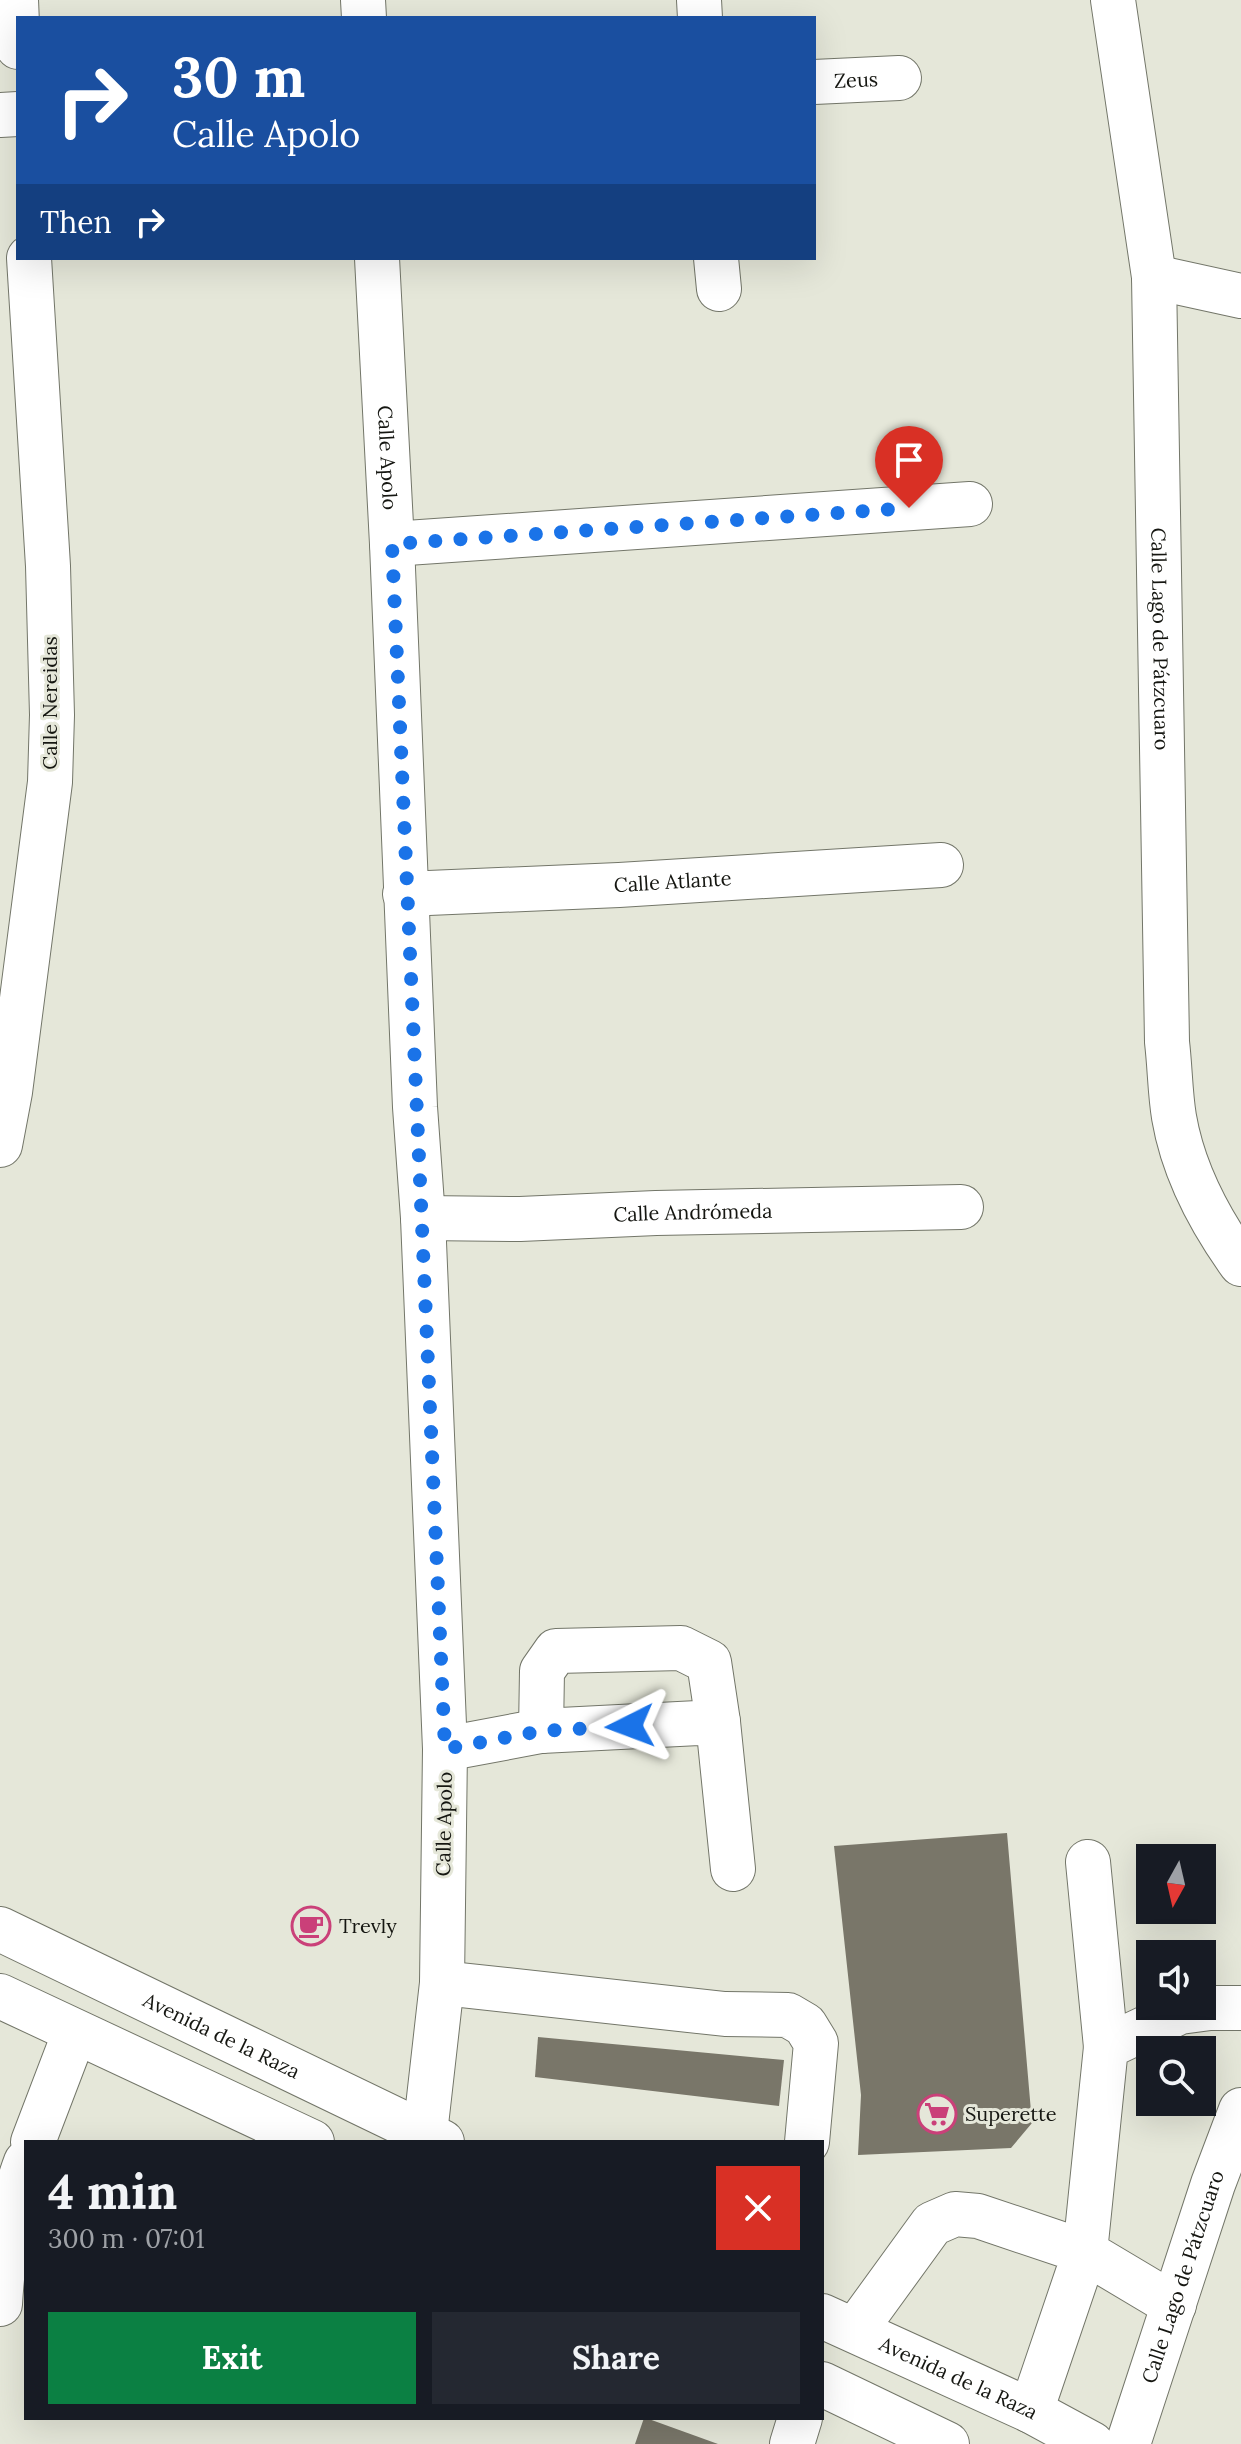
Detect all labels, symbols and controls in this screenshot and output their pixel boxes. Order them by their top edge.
text: 30 m [172,41,305,112]
icon: right [40,48,144,152]
street label: Zeus [833,66,879,93]
text: Calle Apolo [172,111,360,157]
icon: right [128,200,172,244]
text: Then [40,203,112,241]
street label: Calle Apolo [373,405,403,511]
pin [875,426,943,508]
icon: arrive [887,438,931,482]
street label: Calle Lago de Pátzcuaro [1146,527,1175,751]
street label: Calle Nereidas [37,636,62,770]
street label: Calle Atlante [613,865,732,897]
street label: Calle Andrómeda [613,1198,773,1227]
position arrow [588,1684,672,1768]
street label: Calle Apolo [430,1771,457,1876]
north arrow [1136,1844,1216,1924]
map controls [1136,1844,1216,2116]
cafe icon: Trevly [290,1905,332,1947]
place label: Trevly [339,1913,397,1938]
button: sound [1136,1940,1216,2020]
street label: Avenida de la Raza [139,1987,304,2084]
button: search [1136,2036,1216,2116]
supermarket icon: Superette [916,2093,958,2135]
place label: Superette [965,2101,1057,2126]
text: 4 min [48,2161,177,2222]
button: close [716,2166,800,2250]
street label: Calle Lago de Pátzcuaro [1136,2166,1229,2386]
text: 300 m · 07:01 [48,2222,205,2255]
button: Exit [48,2312,416,2404]
button: Share [432,2312,800,2404]
street label: Avenida de la Raza [875,2330,1042,2424]

